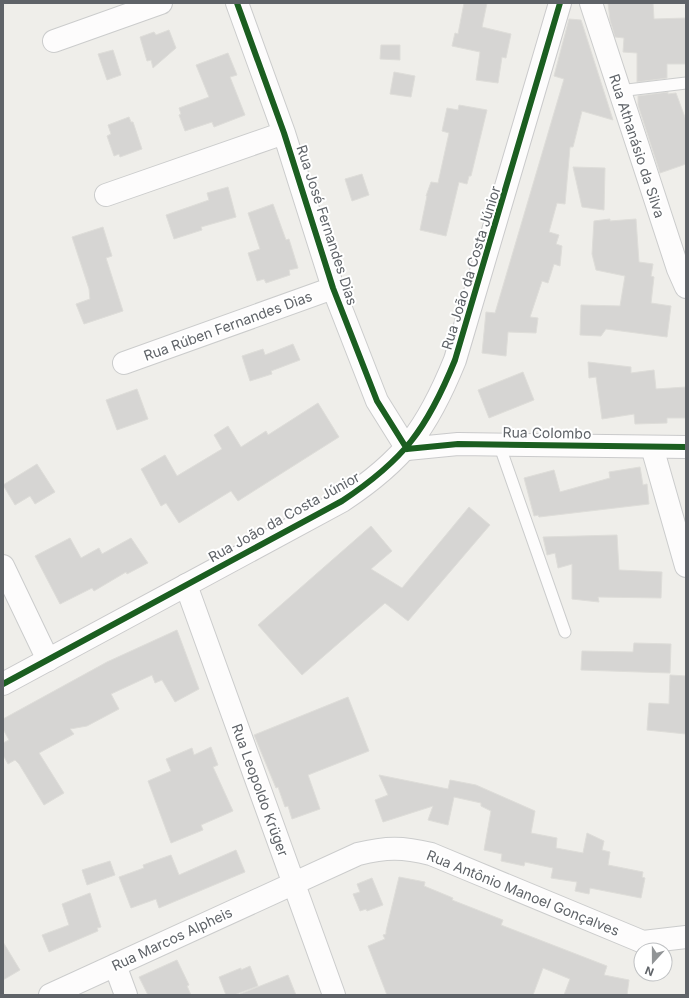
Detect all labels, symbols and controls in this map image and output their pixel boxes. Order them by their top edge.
street label: Rua Athanásio da Silva [606,72,669,220]
street label: Rua José Fernandes Dias [294,143,361,307]
street label: Rua João da Costa Júnior [438,184,504,352]
street label: Rua Rúben Fernandes Dias [141,287,314,364]
street label: Rua Colombo [502,423,592,442]
street label: Rua João da Costa Júnior [205,468,362,565]
street label: Rua Leopoldo Krüger [229,721,292,858]
street label: Rua Antônio Manoel Gonçalves [424,846,622,939]
street label: Rua Marcos Alpheis [109,903,235,974]
north arrow [633,942,673,982]
text: N [643,963,656,979]

